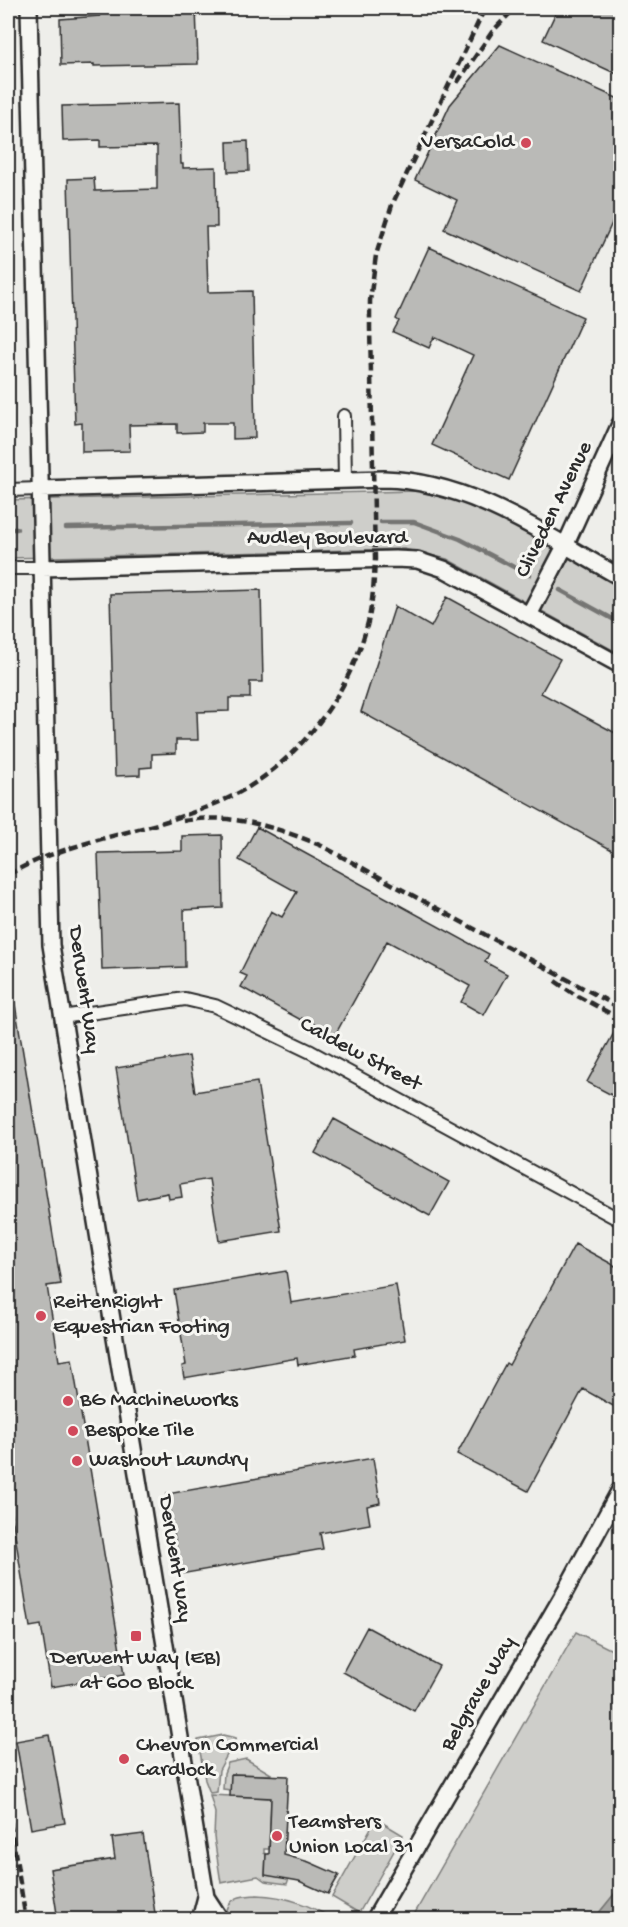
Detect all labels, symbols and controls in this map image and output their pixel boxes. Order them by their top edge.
place label: VersaCold [420,130,516,156]
marker: VersaCold [519,136,533,150]
street label: Cliveden Avenue [511,437,600,583]
street label: Audley Boulevard [247,526,409,552]
street label: Derwent Way [61,923,105,1055]
street label: Caldew Street [295,1012,427,1099]
place label: ReitenRight Equestrian Footing [53,1290,230,1341]
marker: ReitenRight Equestrian Footing [34,1309,48,1323]
place label: BG Machineworks [79,1388,239,1414]
marker: BG Machineworks [61,1394,75,1408]
place label: Bespoke Tile [84,1418,194,1444]
marker: Bespoke Tile [66,1424,80,1438]
place label: Washout Laundry [89,1448,248,1474]
marker: Washout Laundry [70,1454,84,1468]
street label: Derwent Way [151,1492,197,1625]
marker: Derwent Way (EB) at 600 Block [129,1629,143,1643]
street label: Belgrave Way [435,1632,522,1757]
place label: Derwent Way (EB) at 600 Block [49,1646,221,1697]
place label: Chevron Commercial Cardlock [136,1733,319,1784]
marker: Chevron Commercial Cardlock [117,1752,131,1766]
place label: Teamsters Union Local 31 [287,1810,414,1861]
marker: Teamsters Union Local 31 [270,1829,284,1843]

